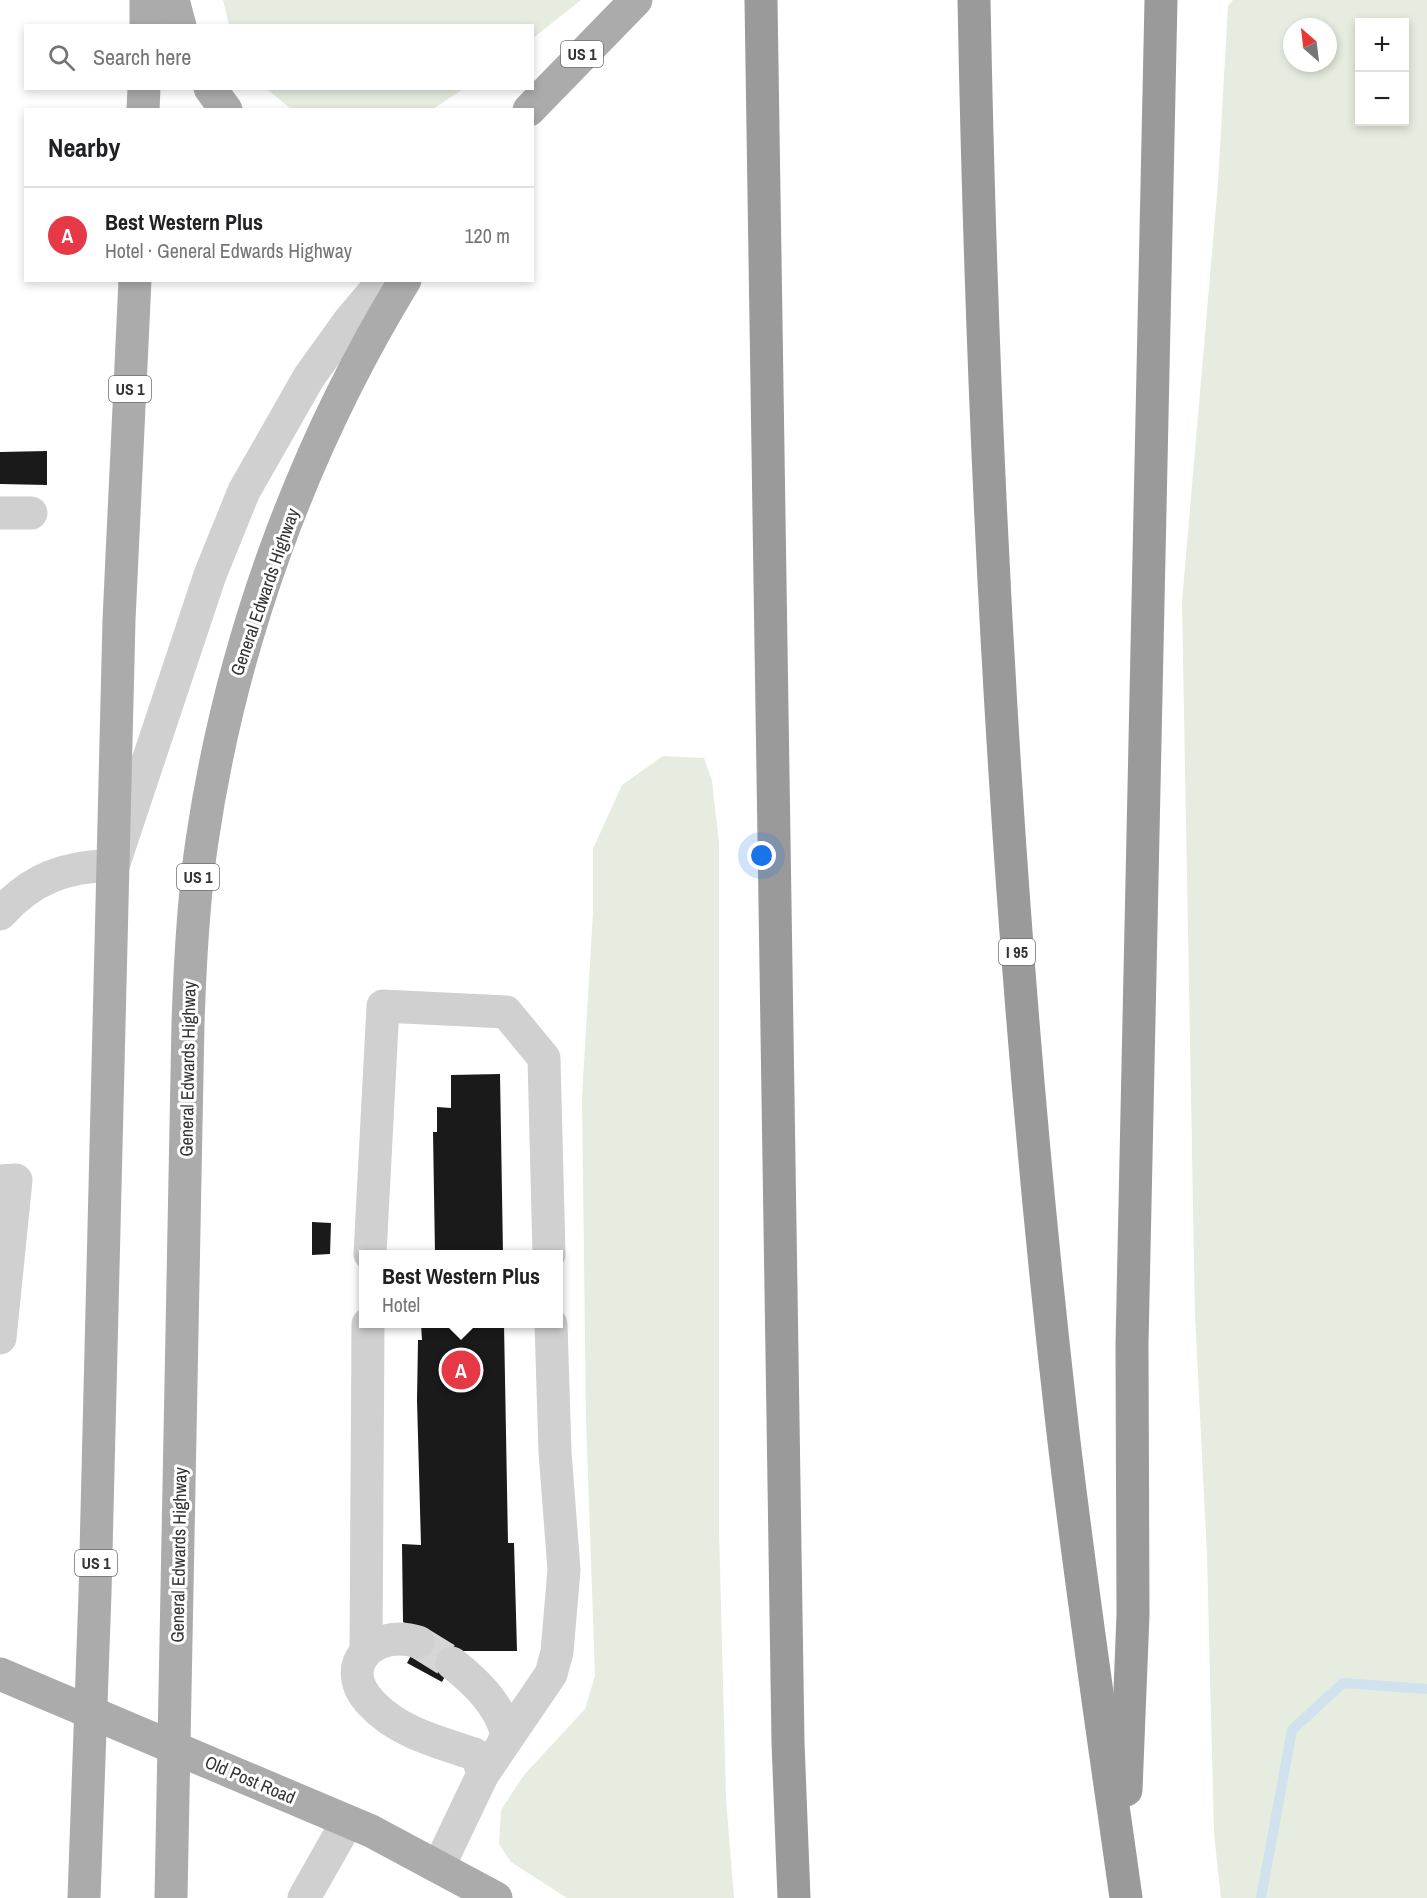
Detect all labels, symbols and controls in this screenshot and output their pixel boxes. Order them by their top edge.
north arrow [1283,18,1337,72]
map controls [1355,18,1409,126]
button: + [1355,18,1409,72]
search box [24,24,534,90]
icon: search [45,41,78,74]
road number: US 1 [561,41,603,67]
text: Search here [93,42,191,72]
button: − [1355,72,1409,126]
text: Nearby [48,130,120,165]
text: Best Western Plus [105,207,263,237]
text: A [62,222,73,249]
text: 120 m [464,222,510,249]
text: Hotel · General Edwards Highway [105,237,352,264]
road number: US 1 [109,376,151,402]
street label: General Edwards Highway [224,504,305,679]
your location [747,841,776,870]
road number: US 1 [177,864,219,890]
road number: I 95 [999,939,1035,965]
street label: General Edwards Highway [173,980,202,1157]
popup [359,1250,563,1328]
text: Best Western Plus [382,1261,540,1291]
text: Hotel [382,1291,420,1318]
pin: A [442,1348,480,1392]
street label: General Edwards Highway [164,1466,193,1643]
road number: US 1 [75,1550,117,1576]
street label: Old Post Road [201,1749,299,1810]

